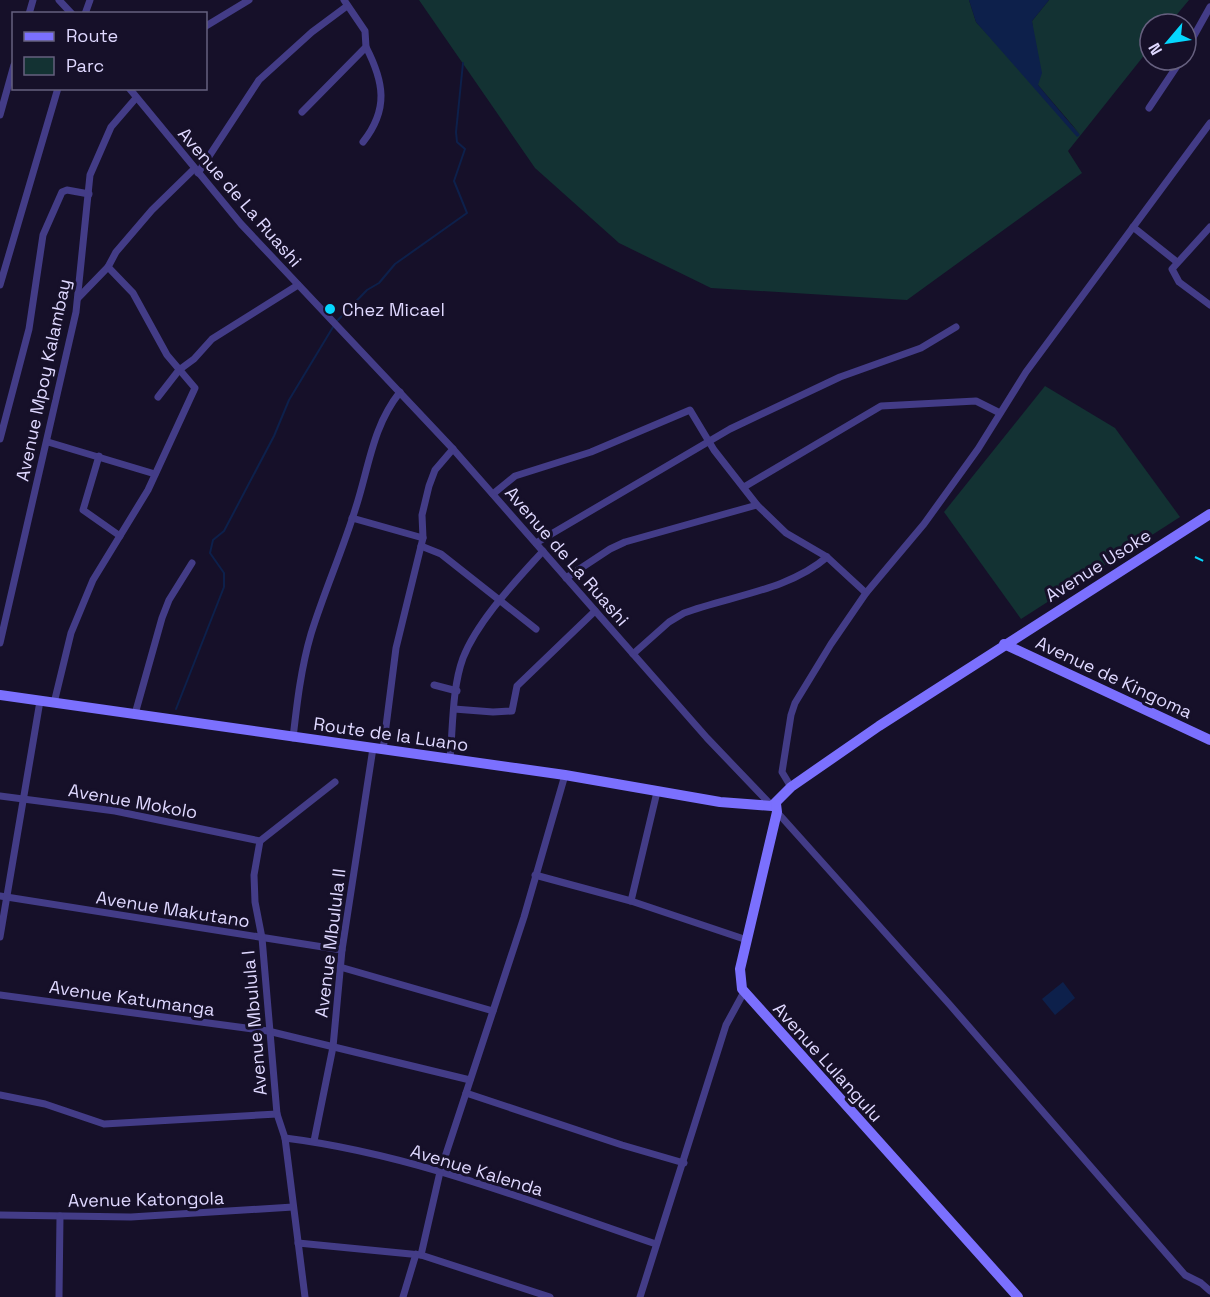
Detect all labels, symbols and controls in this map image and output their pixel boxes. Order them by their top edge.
legend [12,12,207,90]
north arrow [1138,12,1198,72]
text: Route [66,24,118,47]
text: N [1144,39,1167,59]
text: Parc [66,54,104,77]
street label: Avenue de La Ruashi [173,122,307,272]
street label: Avenue Mpoy Kalambay [10,277,76,483]
place label: Chez Micael [342,298,445,321]
marker: Chez Micael [323,302,337,316]
street label: Avenue de La Ruashi [500,481,634,631]
street label: Avenue Usoke [1041,523,1155,607]
street label: Avenue de Kingoma [1032,631,1196,723]
street label: Route de la Luano [312,712,470,756]
street label: Avenue Mokolo [67,778,199,824]
street label: Avenue Mbulula II [309,867,351,1019]
street label: Avenue Makutano [94,885,252,933]
street label: Avenue Mbulula I [236,949,272,1097]
street label: Avenue Katumanga [48,975,216,1021]
street label: Avenue Lulangulu [768,998,888,1126]
street label: Avenue Kalenda [408,1139,546,1201]
street label: Avenue Katongola [68,1186,224,1212]

